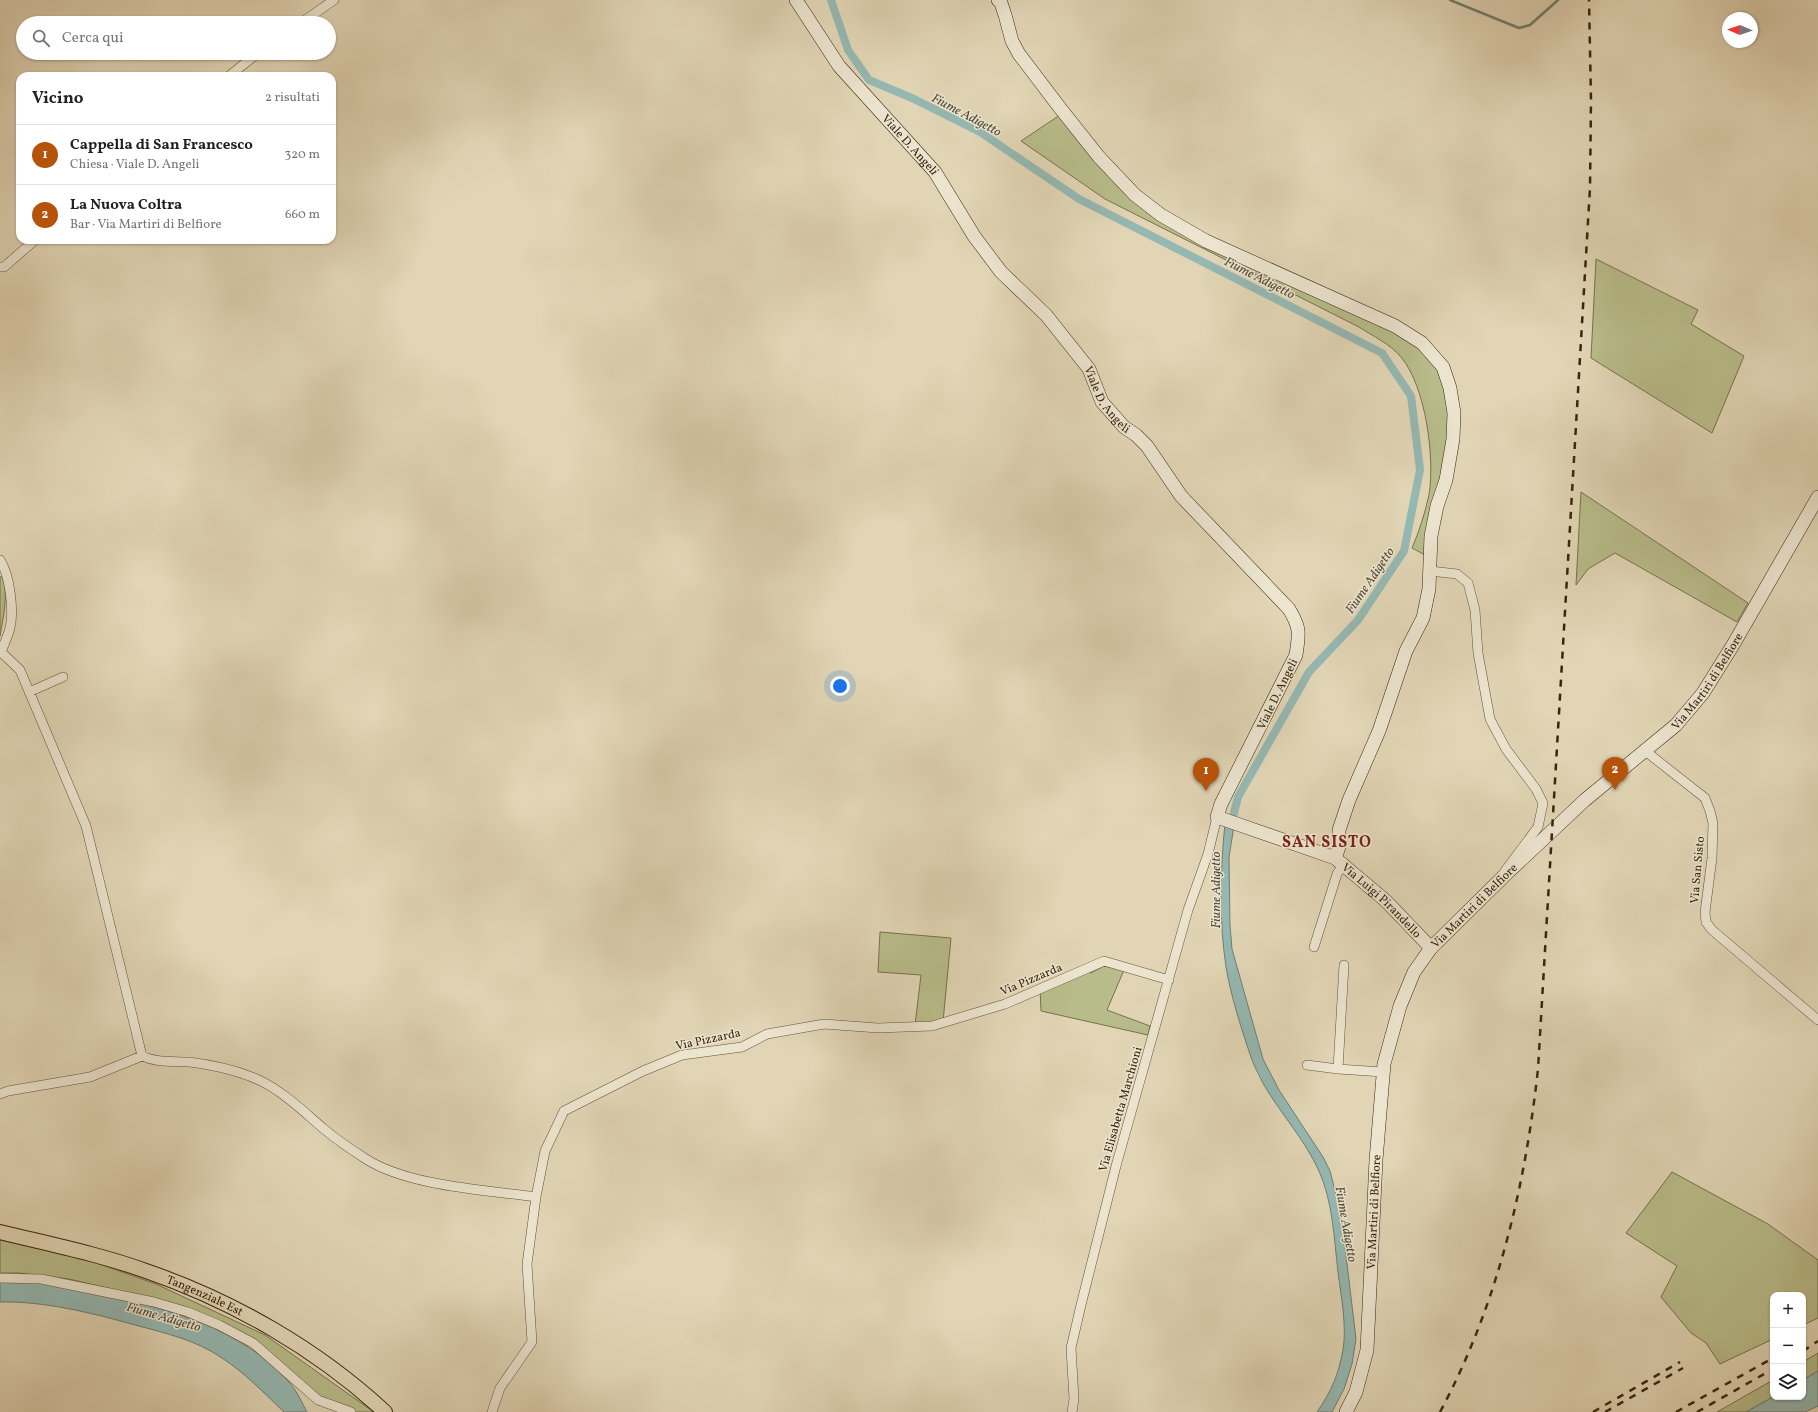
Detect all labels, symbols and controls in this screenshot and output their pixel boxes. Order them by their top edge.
north arrow [1722,12,1758,48]
search box [16,16,336,60]
icon: search [30,27,52,49]
text: Cerca qui [62,28,124,49]
text: Vicino [32,87,83,110]
text: 2 risultati [265,89,320,107]
water label: Fiume Adigetto [928,90,1004,142]
street label: Viale D. Angeli [878,111,942,179]
text: Cappella di San Francesco [70,135,253,156]
text: 1 [42,146,48,164]
text: 320 m [285,146,320,164]
text: Chiesa · Viale D. Angeli [70,156,199,174]
text: La Nuova Coltra [70,195,182,216]
text: 2 [42,206,48,224]
text: 660 m [285,206,320,224]
text: Bar · Via Martiri di Belfiore [70,216,222,234]
water label: Fiume Adigetto [1221,253,1297,304]
street label: Viale D. Angeli [1080,364,1133,438]
water label: Fiume Adigetto [1342,544,1400,618]
street label: Via Martiri di Belfiore [1668,630,1747,734]
street label: Viale D. Angeli [1254,656,1302,733]
your location [830,676,850,696]
pin: 2 [1602,757,1628,790]
pin: 1 [1193,758,1219,791]
district label: SAN SISTO [1282,832,1372,854]
street label: Via San Sisto [1687,836,1709,904]
water label: Fiume Adigetto [1208,852,1226,928]
street label: Via Luigi Pirandello [1338,860,1424,942]
street label: Via Martiri di Belfiore [1428,860,1522,952]
street label: Via Pizzarda [998,960,1065,1000]
street label: Via Pizzarda [674,1025,742,1055]
street label: Via Elisabetta Marchioni [1095,1045,1147,1174]
street label: Via Martiri di Belfiore [1364,1154,1385,1270]
water label: Fiume Adigetto [1330,1185,1361,1264]
street label: Tangenziale Est [164,1272,246,1320]
map controls [1770,1292,1806,1400]
button: + [1770,1292,1806,1328]
water label: Fiume Adigetto [124,1299,203,1337]
button: − [1770,1328,1806,1364]
button: layers [1770,1364,1806,1400]

